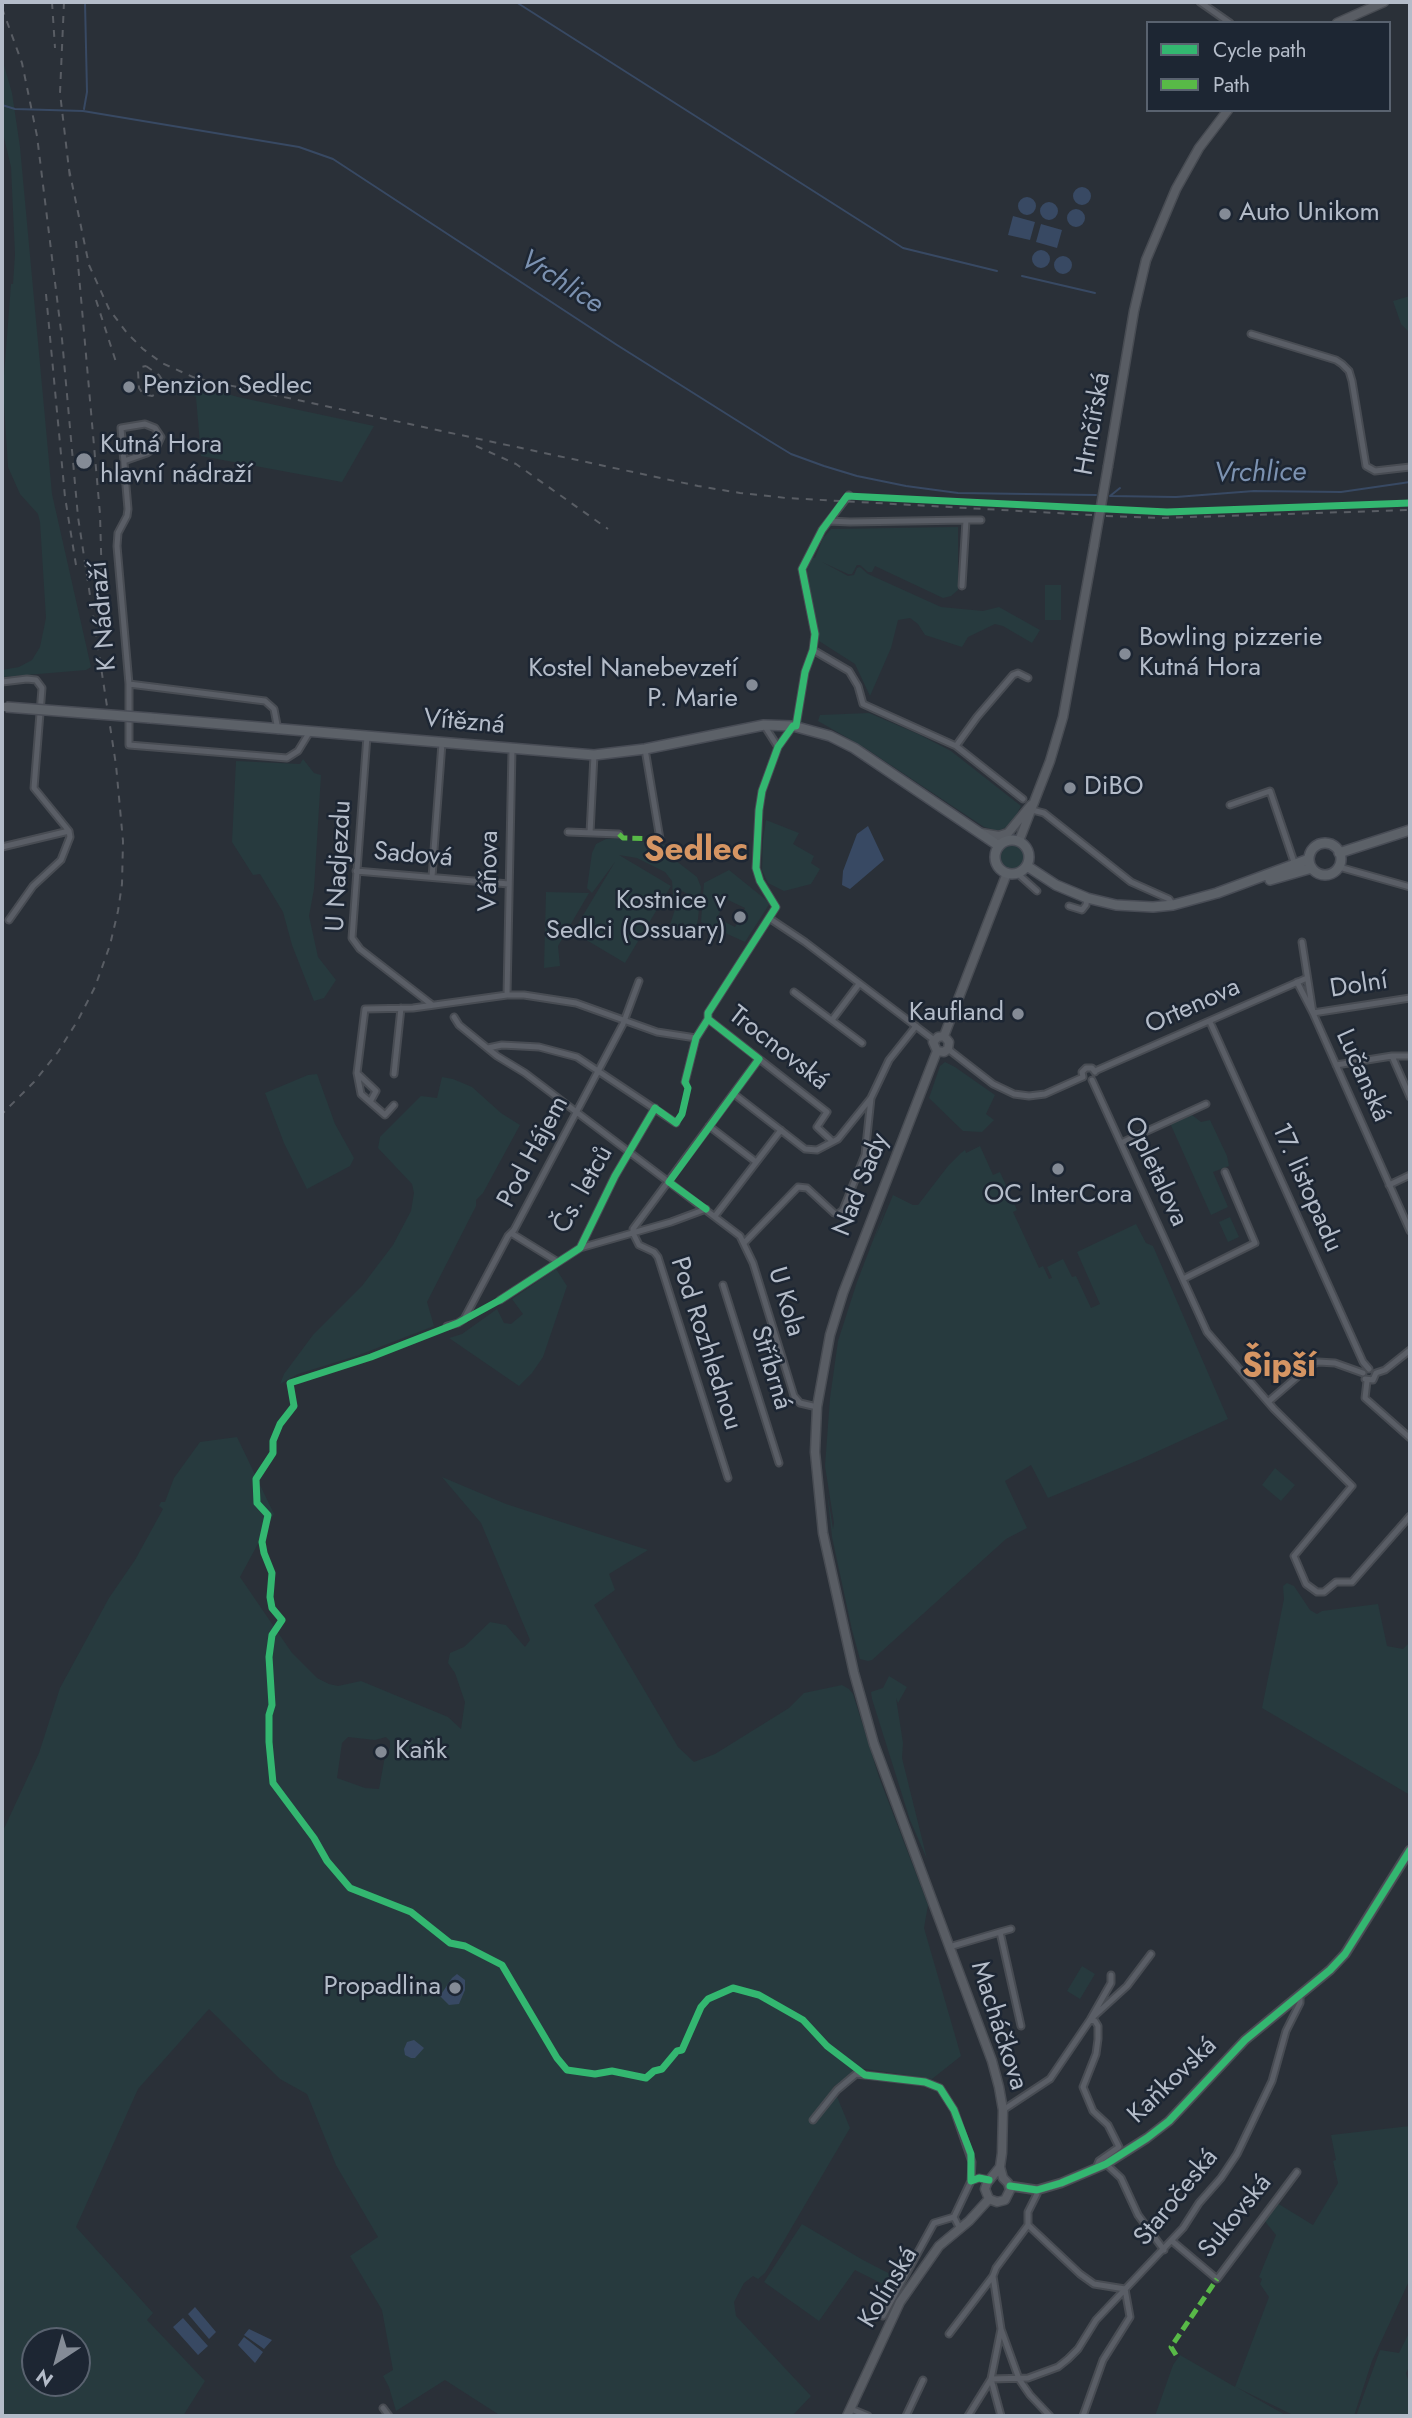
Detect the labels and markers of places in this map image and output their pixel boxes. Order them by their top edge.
place label: Auto Unikom [1239,198,1380,230]
marker: Auto Unikom [1217,206,1233,222]
place label: Penzion Sedlec [143,371,312,403]
marker: Penzion Sedlec [121,379,137,395]
place label: Kutná Hora hlavní nádraží [100,430,253,492]
marker: Kutná Hora hlavní nádraží [74,451,94,471]
place label: Bowling pizzerie Kutná Hora [1139,623,1322,684]
marker: Bowling pizzerie Kutná Hora [1117,646,1133,662]
place label: Kostel Nanebevzetí P. Marie [528,654,738,716]
marker: Kostel Nanebevzetí P. Marie [744,677,760,693]
place label: DiBO [1084,772,1143,804]
marker: DiBO [1062,780,1078,796]
place label: Kostnice v Sedlci (Ossuary) [546,886,726,948]
marker: Kostnice v Sedlci (Ossuary) [732,909,748,925]
place label: Kaufland [909,998,1004,1030]
marker: Kaufland [1010,1006,1026,1022]
marker: OC InterCora [1050,1161,1066,1177]
place label: OC InterCora [984,1180,1132,1212]
place label: Kaňk [395,1736,447,1768]
marker: Kaňk [373,1744,389,1760]
place label: Propadlina [324,1972,441,2004]
marker: Propadlina [447,1980,463,1996]

